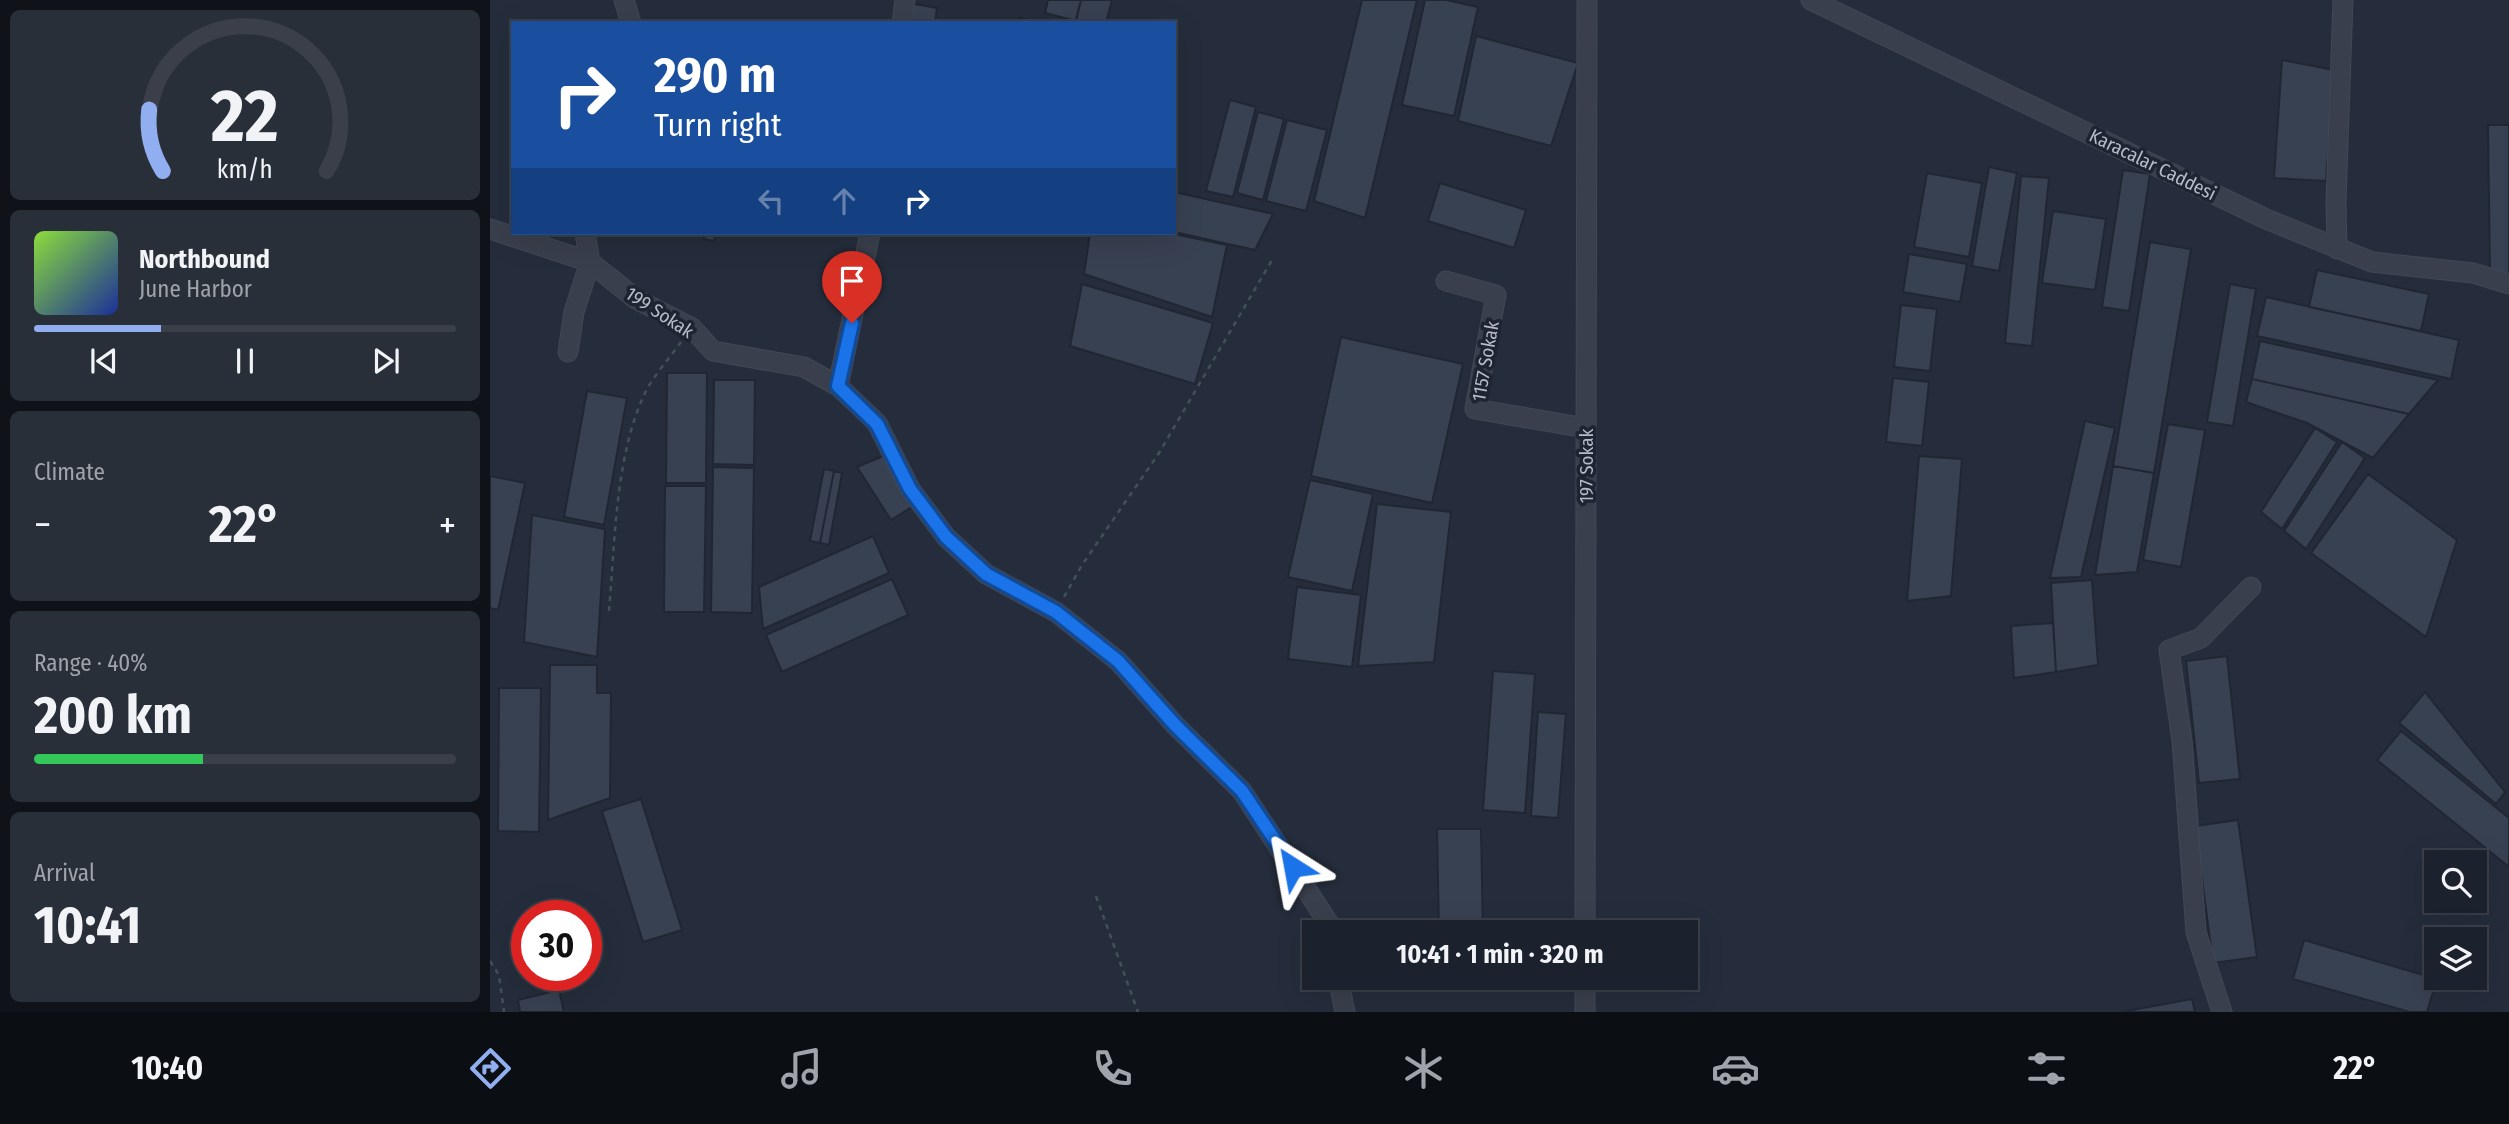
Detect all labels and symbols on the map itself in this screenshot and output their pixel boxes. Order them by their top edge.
street label: Karacalar Caddesi [2086,124,2220,205]
pin [822,251,882,323]
street label: 199 Sokak [621,282,698,343]
street label: 1157 Sokak [1467,319,1504,403]
street label: 197 Sokak [1575,429,1598,503]
position arrow [1256,830,1330,904]
speed limit sign: 30 [511,900,602,991]

